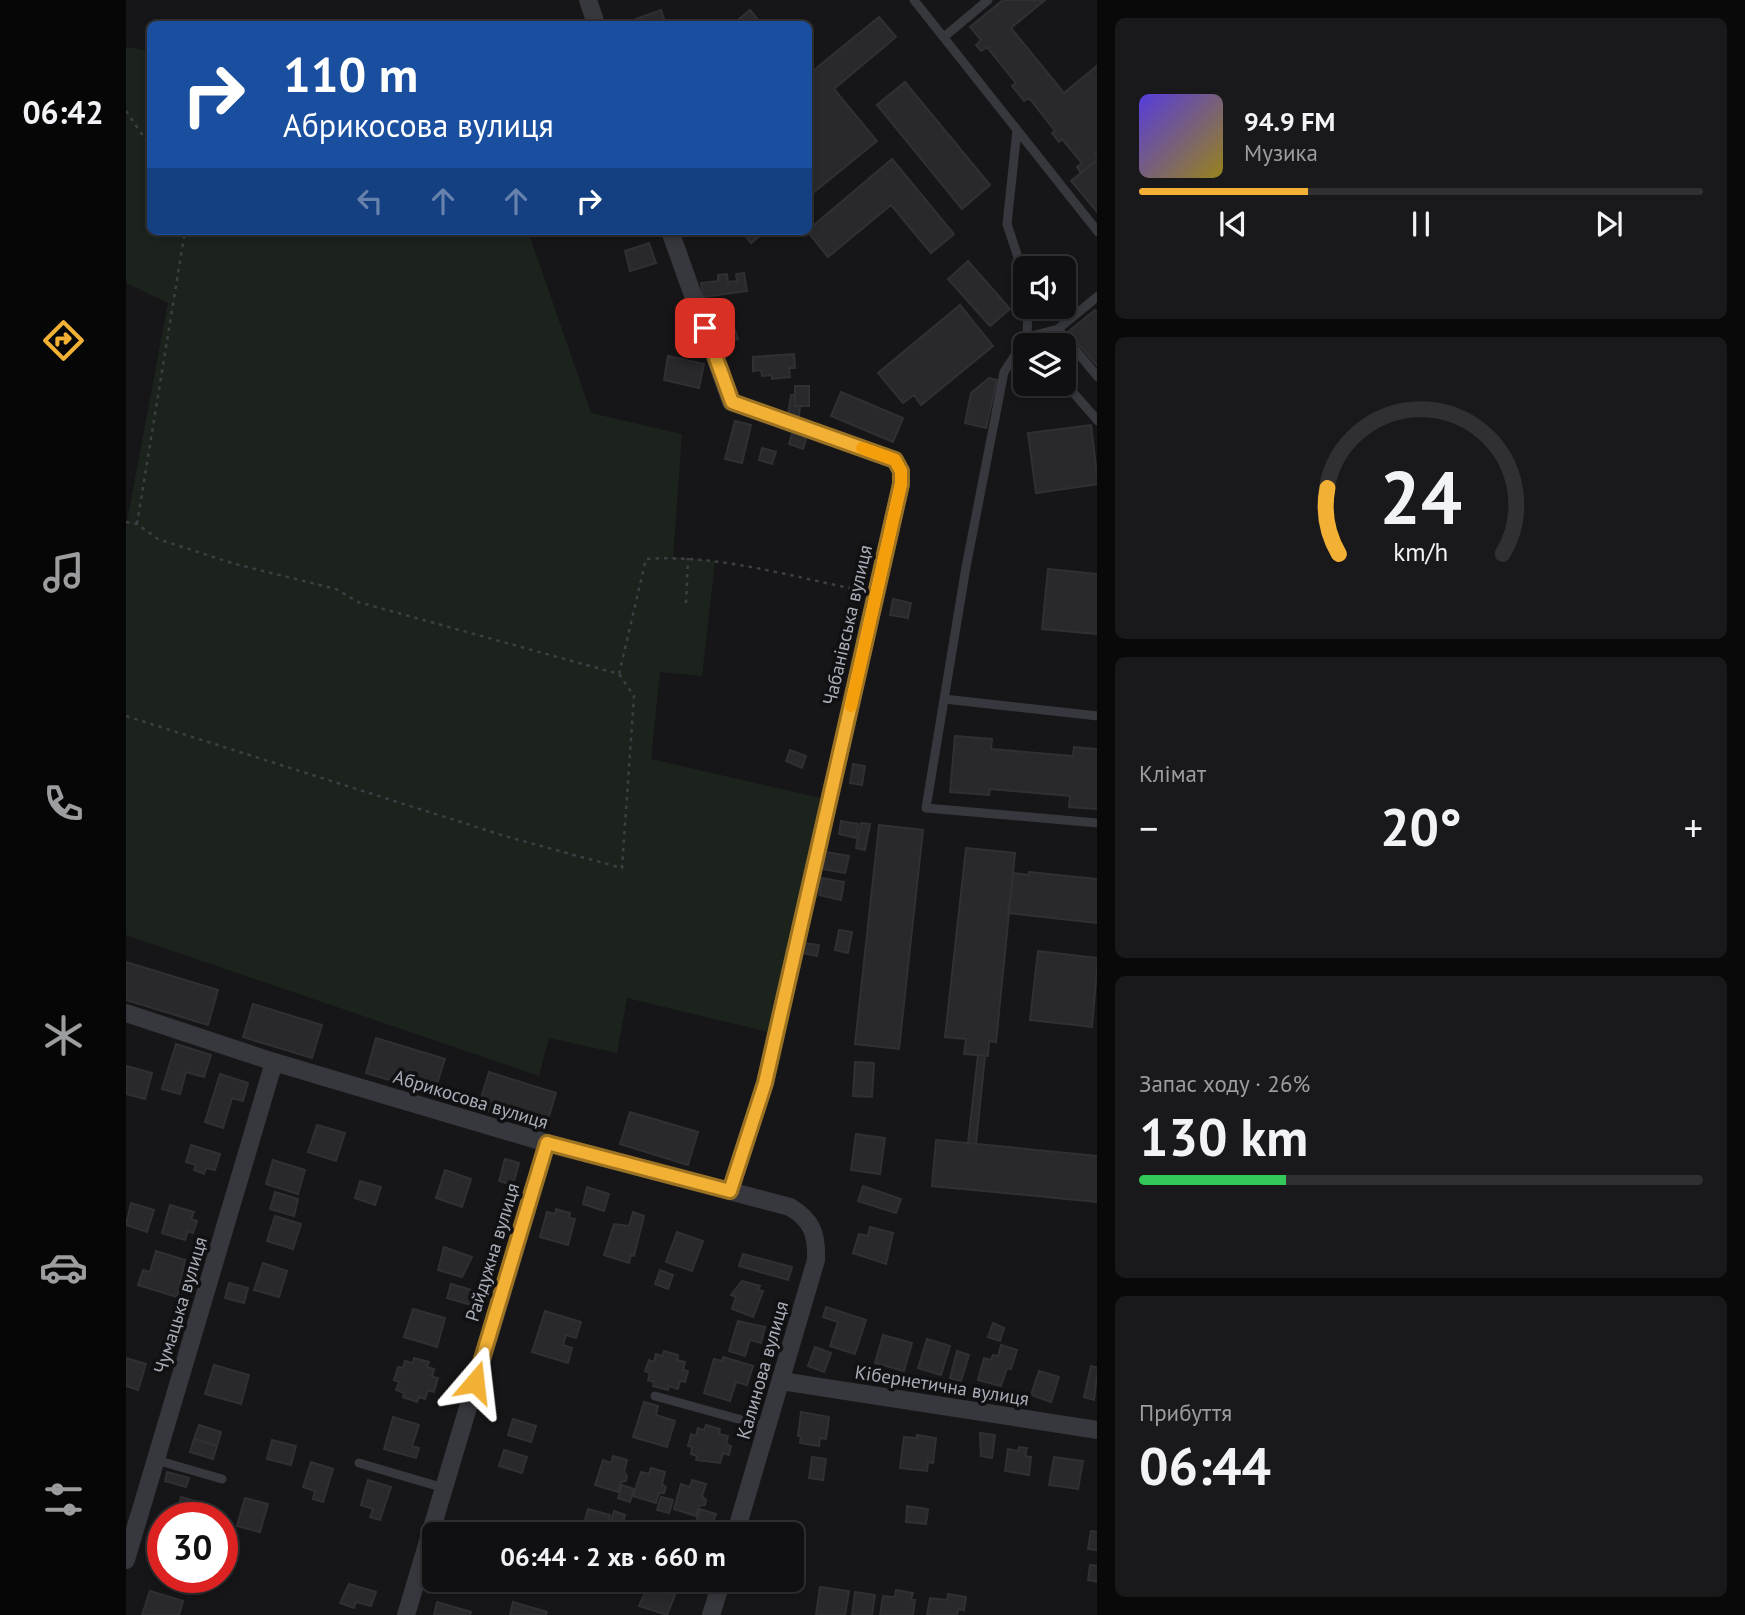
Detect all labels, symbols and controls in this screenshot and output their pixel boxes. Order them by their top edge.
text: 110 m [283,42,418,106]
icon: right [168,49,259,140]
text: 06:42 [22,91,104,133]
text: Абрикосова вулиця [283,104,554,146]
text: 94.9 FM [1244,105,1335,138]
text: Музика [1244,138,1318,167]
icon: left [351,182,389,220]
icon: ahead [424,182,462,220]
icon: ahead [497,182,535,220]
icon: right [570,182,608,220]
icon: previous [1214,205,1252,243]
icon: pause [1402,205,1440,243]
icon: next [1590,205,1628,243]
map controls [1013,256,1076,396]
button: sound [1013,256,1076,319]
pin [675,298,735,358]
icon: arrive [686,309,724,347]
icon: directions [39,316,88,365]
button: layers [1013,333,1076,396]
text: 24 [1380,451,1462,545]
text: km/h [1394,536,1448,568]
street label: Чабанівська вулиця [817,543,877,707]
icon: music [39,548,88,597]
text: Клімат [1139,759,1206,788]
icon: phone [39,779,88,828]
text: 20° [1380,793,1462,860]
text: − [1139,803,1158,852]
text: + [1684,803,1703,852]
icon: climate [39,1011,88,1060]
street label: Абрикосова вулиця [391,1064,551,1134]
text: Запас ходу · 26% [1139,1069,1310,1098]
text: 130 km [1139,1103,1308,1170]
street label: Райдужна вулиця [460,1180,524,1324]
street label: Чумацька вулиця [148,1233,212,1377]
icon: car [39,1243,88,1292]
street label: Калинова вулиця [731,1298,793,1442]
position arrow [438,1345,512,1419]
street label: Кібернетична вулиця [853,1359,1031,1411]
text: Прибуття [1139,1398,1232,1427]
text: 06:44 [1139,1432,1271,1499]
icon: filters [39,1475,88,1524]
speed limit sign: 30 [147,1502,238,1593]
text: 06:44 · 2 хв · 660 m [500,1540,726,1573]

